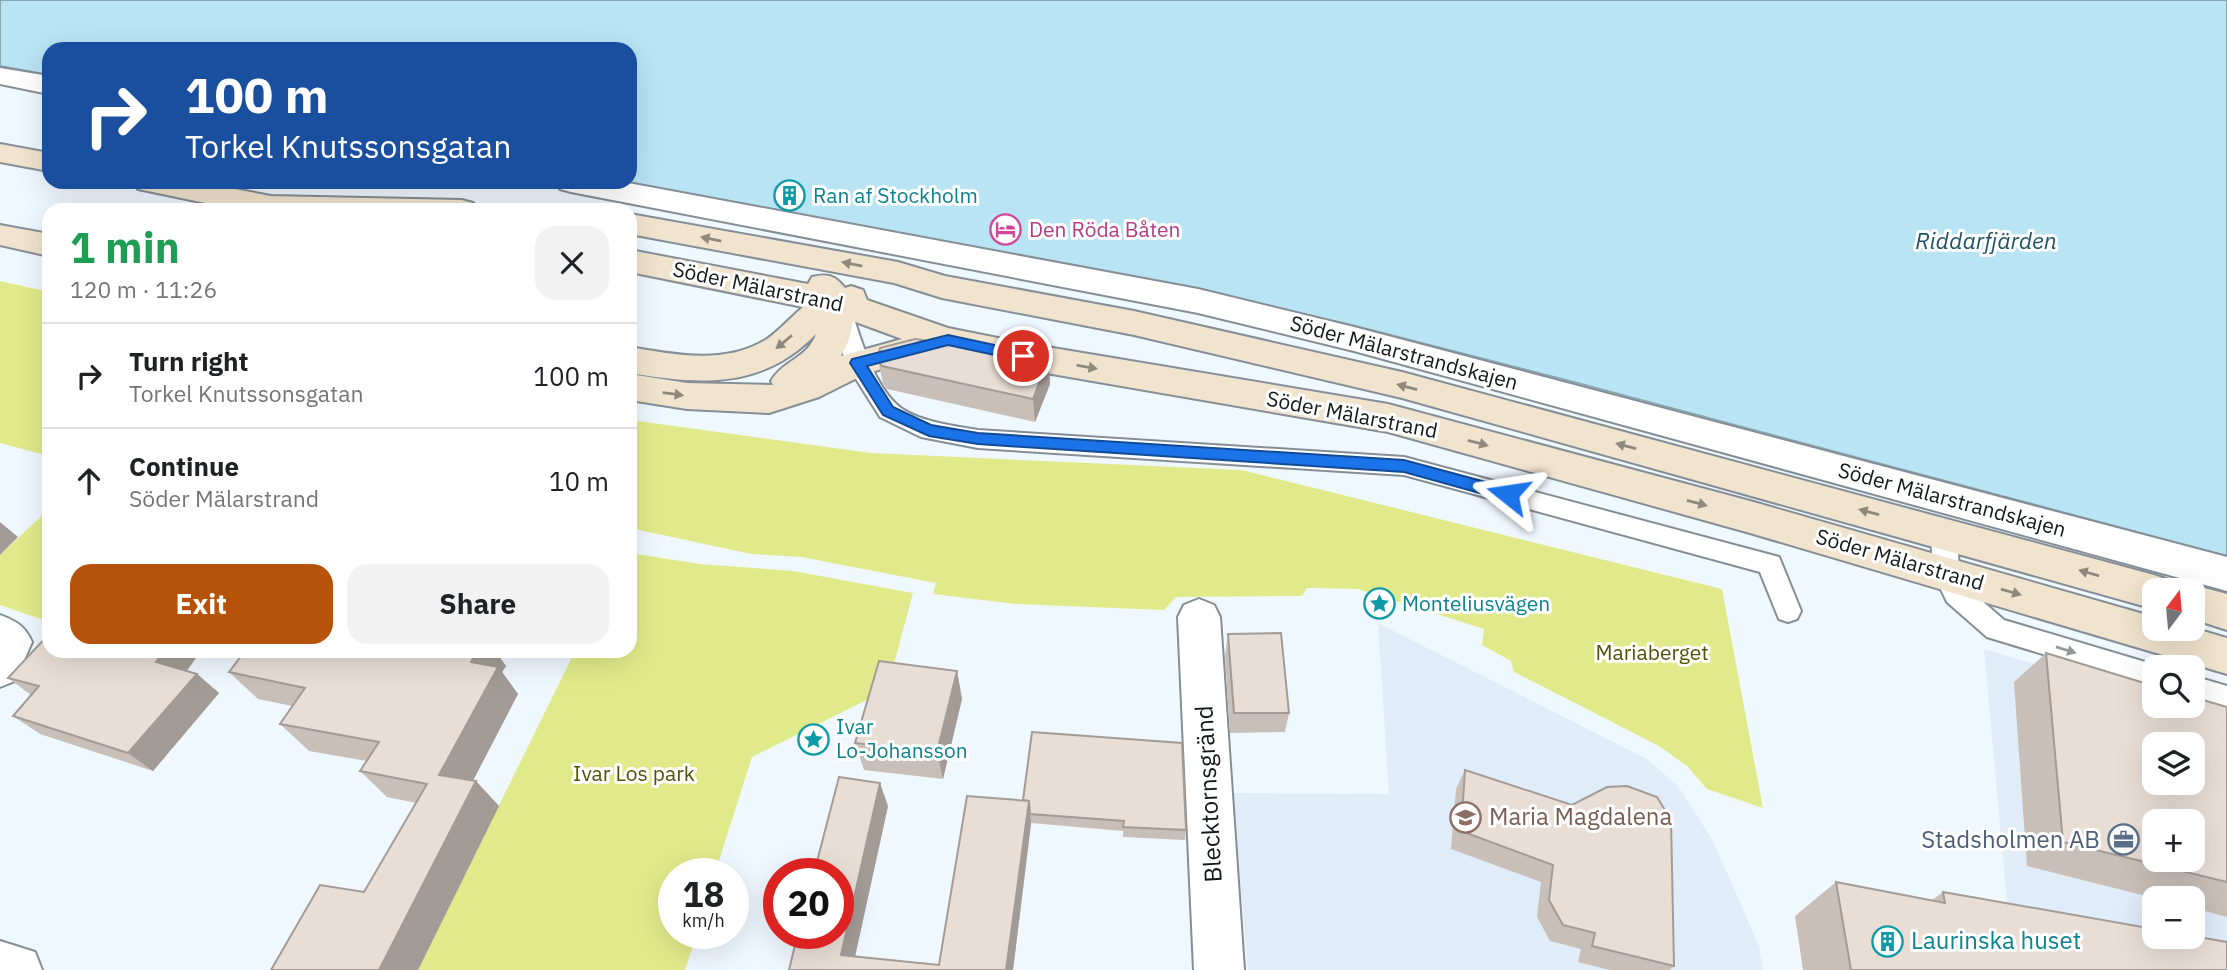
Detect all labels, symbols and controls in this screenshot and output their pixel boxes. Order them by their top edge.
text: 100 m [185,63,329,126]
icon: right [70,70,161,161]
text: Torkel Knutssonsgatan [185,125,511,167]
building icon: Ran af Stockholm [773,179,807,213]
place label: Ran af Stockholm [813,181,978,209]
hotel icon: Den Röda Båten [989,213,1023,247]
place label: Den Röda Båten [1029,215,1180,243]
text: 1 min [70,220,180,275]
water label: Riddarfjärden [1915,225,2057,255]
button: close [535,226,609,300]
one-way arrow [700,233,722,244]
street label: Söder Mälarstrand [670,254,846,318]
one-way arrow [841,259,863,270]
text: 120 m · 11:26 [70,274,217,304]
street label: Söder Mälarstrandskajen [1287,308,1521,396]
pin [993,326,1053,386]
one-way arrow [776,334,793,349]
icon: arrive [1004,337,1042,375]
text: Turn right [129,344,248,378]
icon: right [70,357,108,395]
text: 100 m [533,359,609,393]
one-way arrow [1076,362,1098,373]
text: Torkel Knutssonsgatan [129,378,364,408]
one-way arrow [1395,381,1417,392]
street label: Söder Mälarstrand [1264,384,1440,444]
one-way arrow [662,389,684,400]
one-way arrow [1467,438,1489,449]
one-way arrow [1615,440,1637,451]
text: Continue [129,449,239,483]
street label: Söder Mälarstrandskajen [1835,455,2069,543]
position arrow [1471,457,1545,531]
icon: ahead [70,462,108,500]
text: 10 m [549,464,609,498]
text: Söder Mälarstrand [129,483,319,513]
one-way arrow [1687,498,1709,509]
one-way arrow [1858,506,1880,517]
street label: Söder Mälarstrand [1813,522,1988,596]
button: Exit [70,564,333,644]
button: Share [347,564,609,644]
one-way arrow [2077,567,2099,578]
north arrow [2142,578,2205,640]
map controls [2142,578,2205,949]
place icon: Monteliusvägen [1362,587,1396,621]
one-way arrow [2000,588,2021,598]
place label: Monteliusvägen [1402,589,1550,617]
park label: Mariaberget [1595,638,1709,666]
one-way arrow [2056,645,2077,655]
button: search [2142,655,2205,718]
street label: Blecktornsgränd [1187,705,1229,883]
place label: Ivar Lo-Johansson [836,712,968,764]
place icon: Ivar Lo-Johansson [796,722,830,756]
button: layers [2142,732,2205,795]
park label: Ivar Los park [573,759,695,787]
school or university icon: Maria Magdalena [1449,800,1483,834]
place label: Maria Magdalena [1489,800,1672,832]
button: + [2142,809,2205,872]
place label: Stadsholmen AB [1921,823,2100,855]
office icon: Stadsholmen AB [2106,823,2140,857]
speed limit sign: 20 [763,858,854,949]
text: 18 [682,871,725,917]
button: − [2142,886,2205,949]
text: km/h [682,909,725,932]
building icon: Laurinska huset [1871,924,1905,958]
place label: Laurinska huset [1911,924,2081,956]

